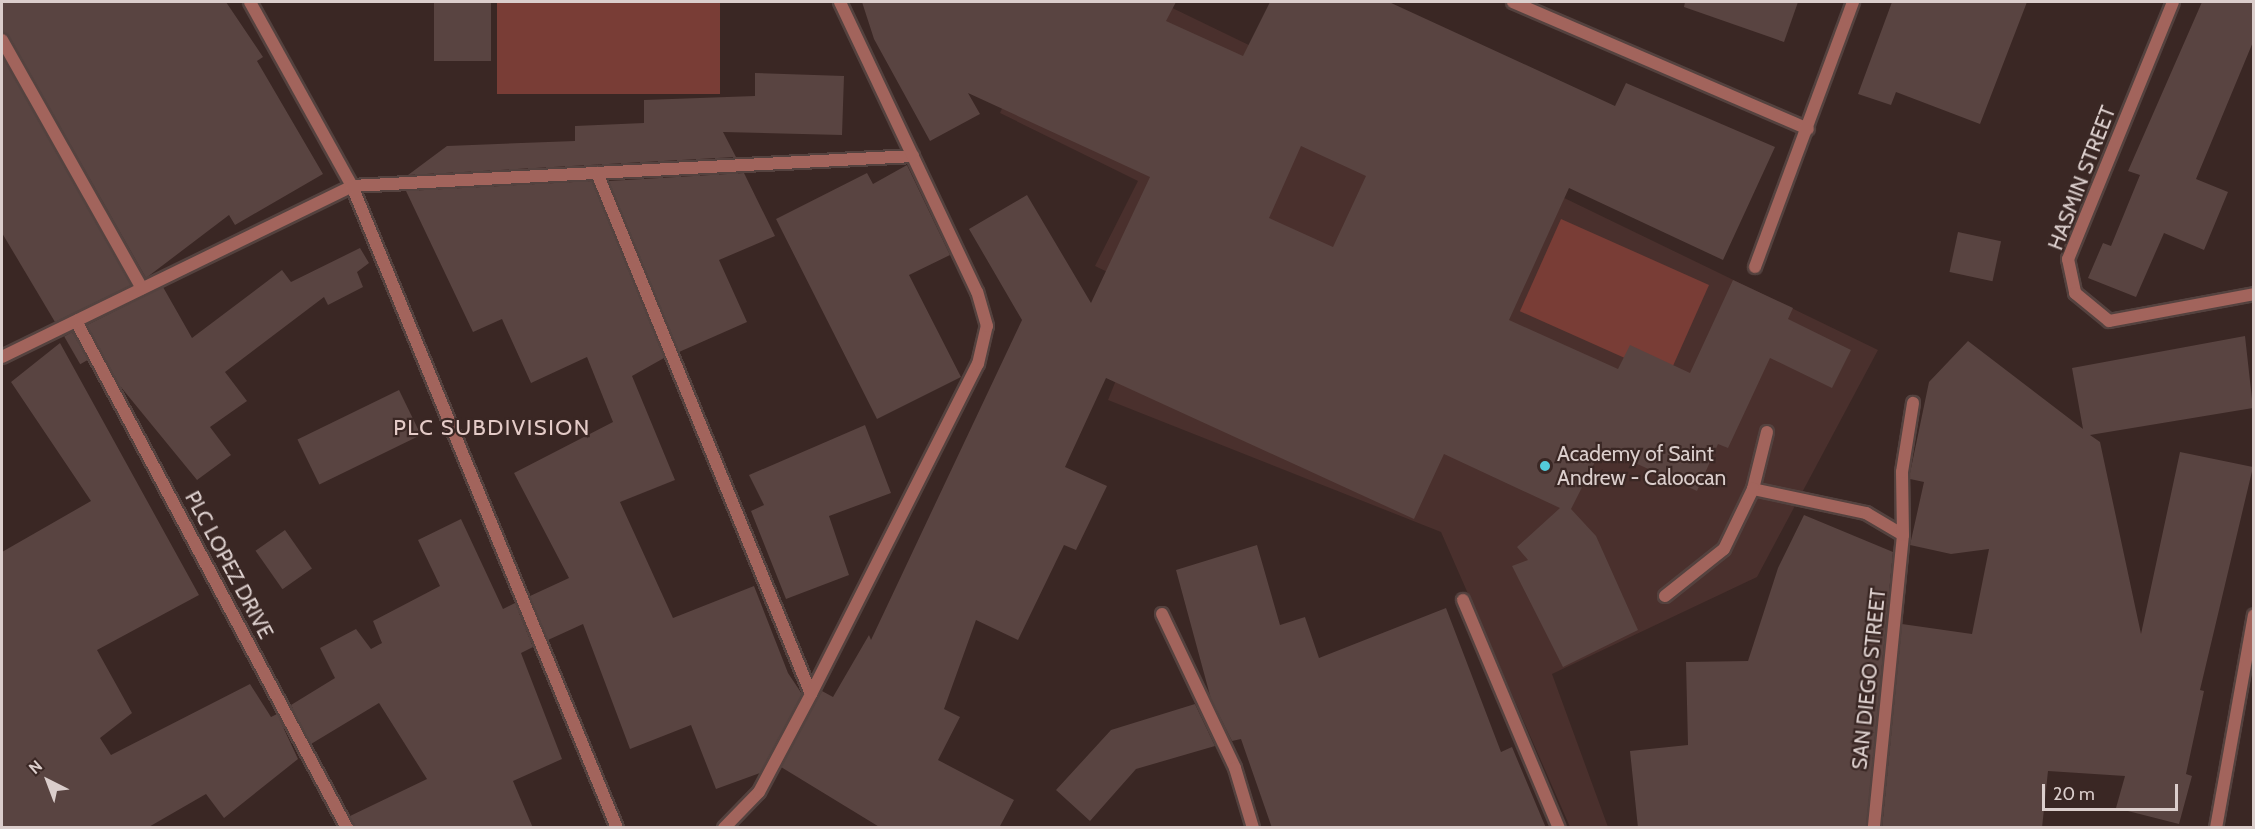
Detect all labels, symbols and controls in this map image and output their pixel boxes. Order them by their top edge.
street label: HASMIN STREET [2043,102,2121,254]
district label: PLC SUBDIVISION [393,415,591,441]
place label: Academy of Saint Andrew - Caloocan [1557,441,1726,491]
marker: Academy of Saint Andrew - Caloocan [1538,459,1552,473]
street label: PLC LOPEZ DRIVE [179,487,279,643]
street label: SAN DIEGO STREET [1847,587,1891,771]
north arrow [18,751,78,811]
text: N [25,756,46,778]
scale bar [2045,772,2182,810]
text: 20 m [2053,783,2095,805]

